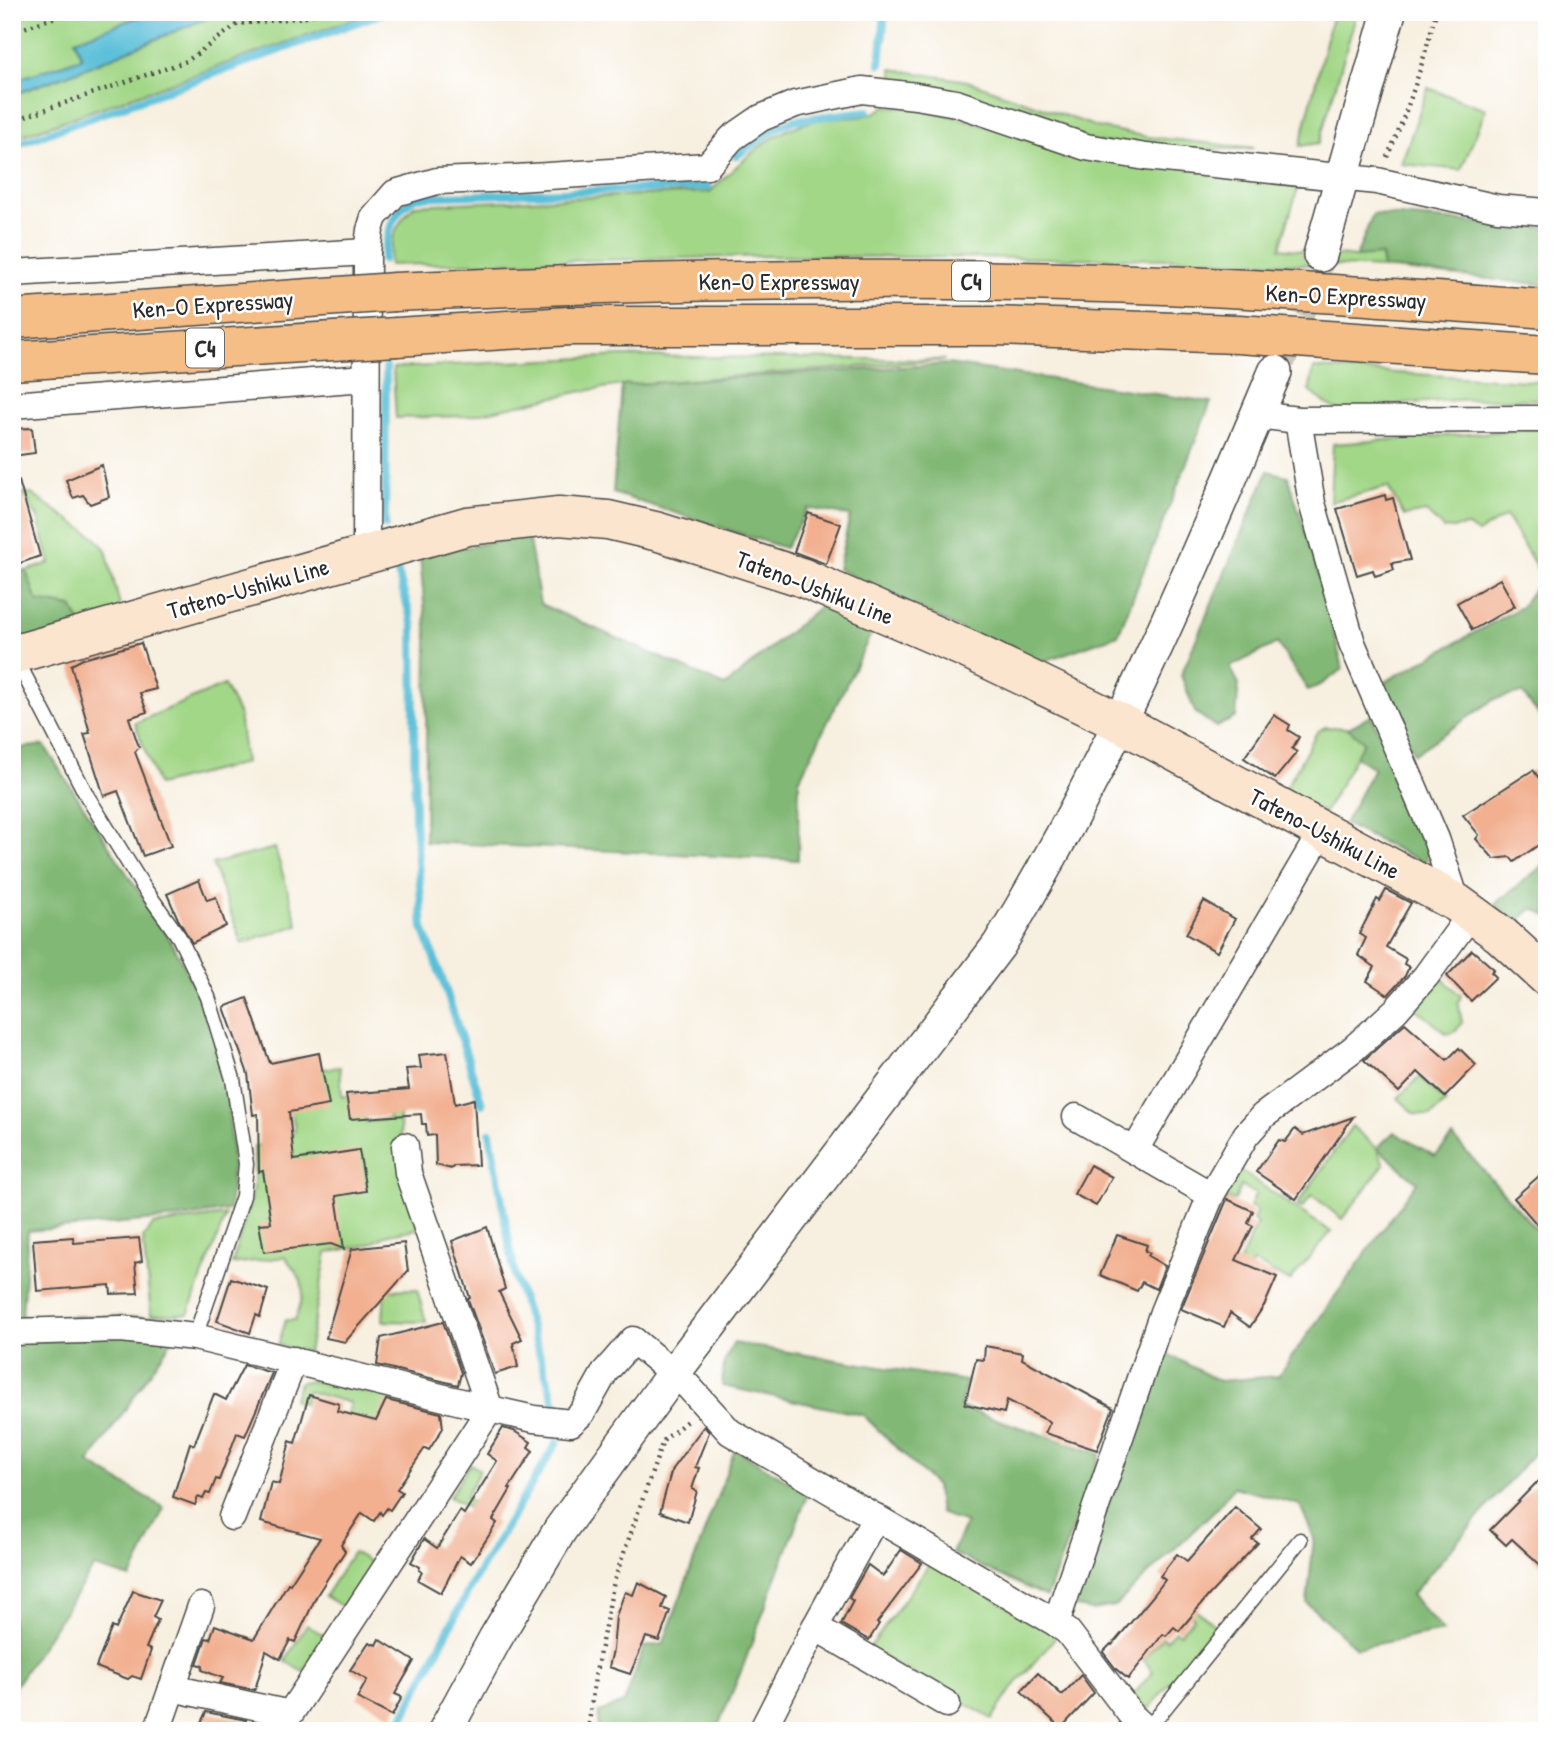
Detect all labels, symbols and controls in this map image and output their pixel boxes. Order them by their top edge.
road number: C4 [952,262,990,300]
street label: Ken-O Expressway [698,265,860,297]
street label: Ken-O Expressway [1265,276,1427,316]
street label: Ken-O Expressway [132,282,294,326]
road number: C4 [186,328,224,368]
street label: Tateno-Ushiku Line [732,542,899,632]
street label: Tateno-Ushiku Line [164,550,333,626]
street label: Tateno-Ushiku Line [1244,780,1406,886]

